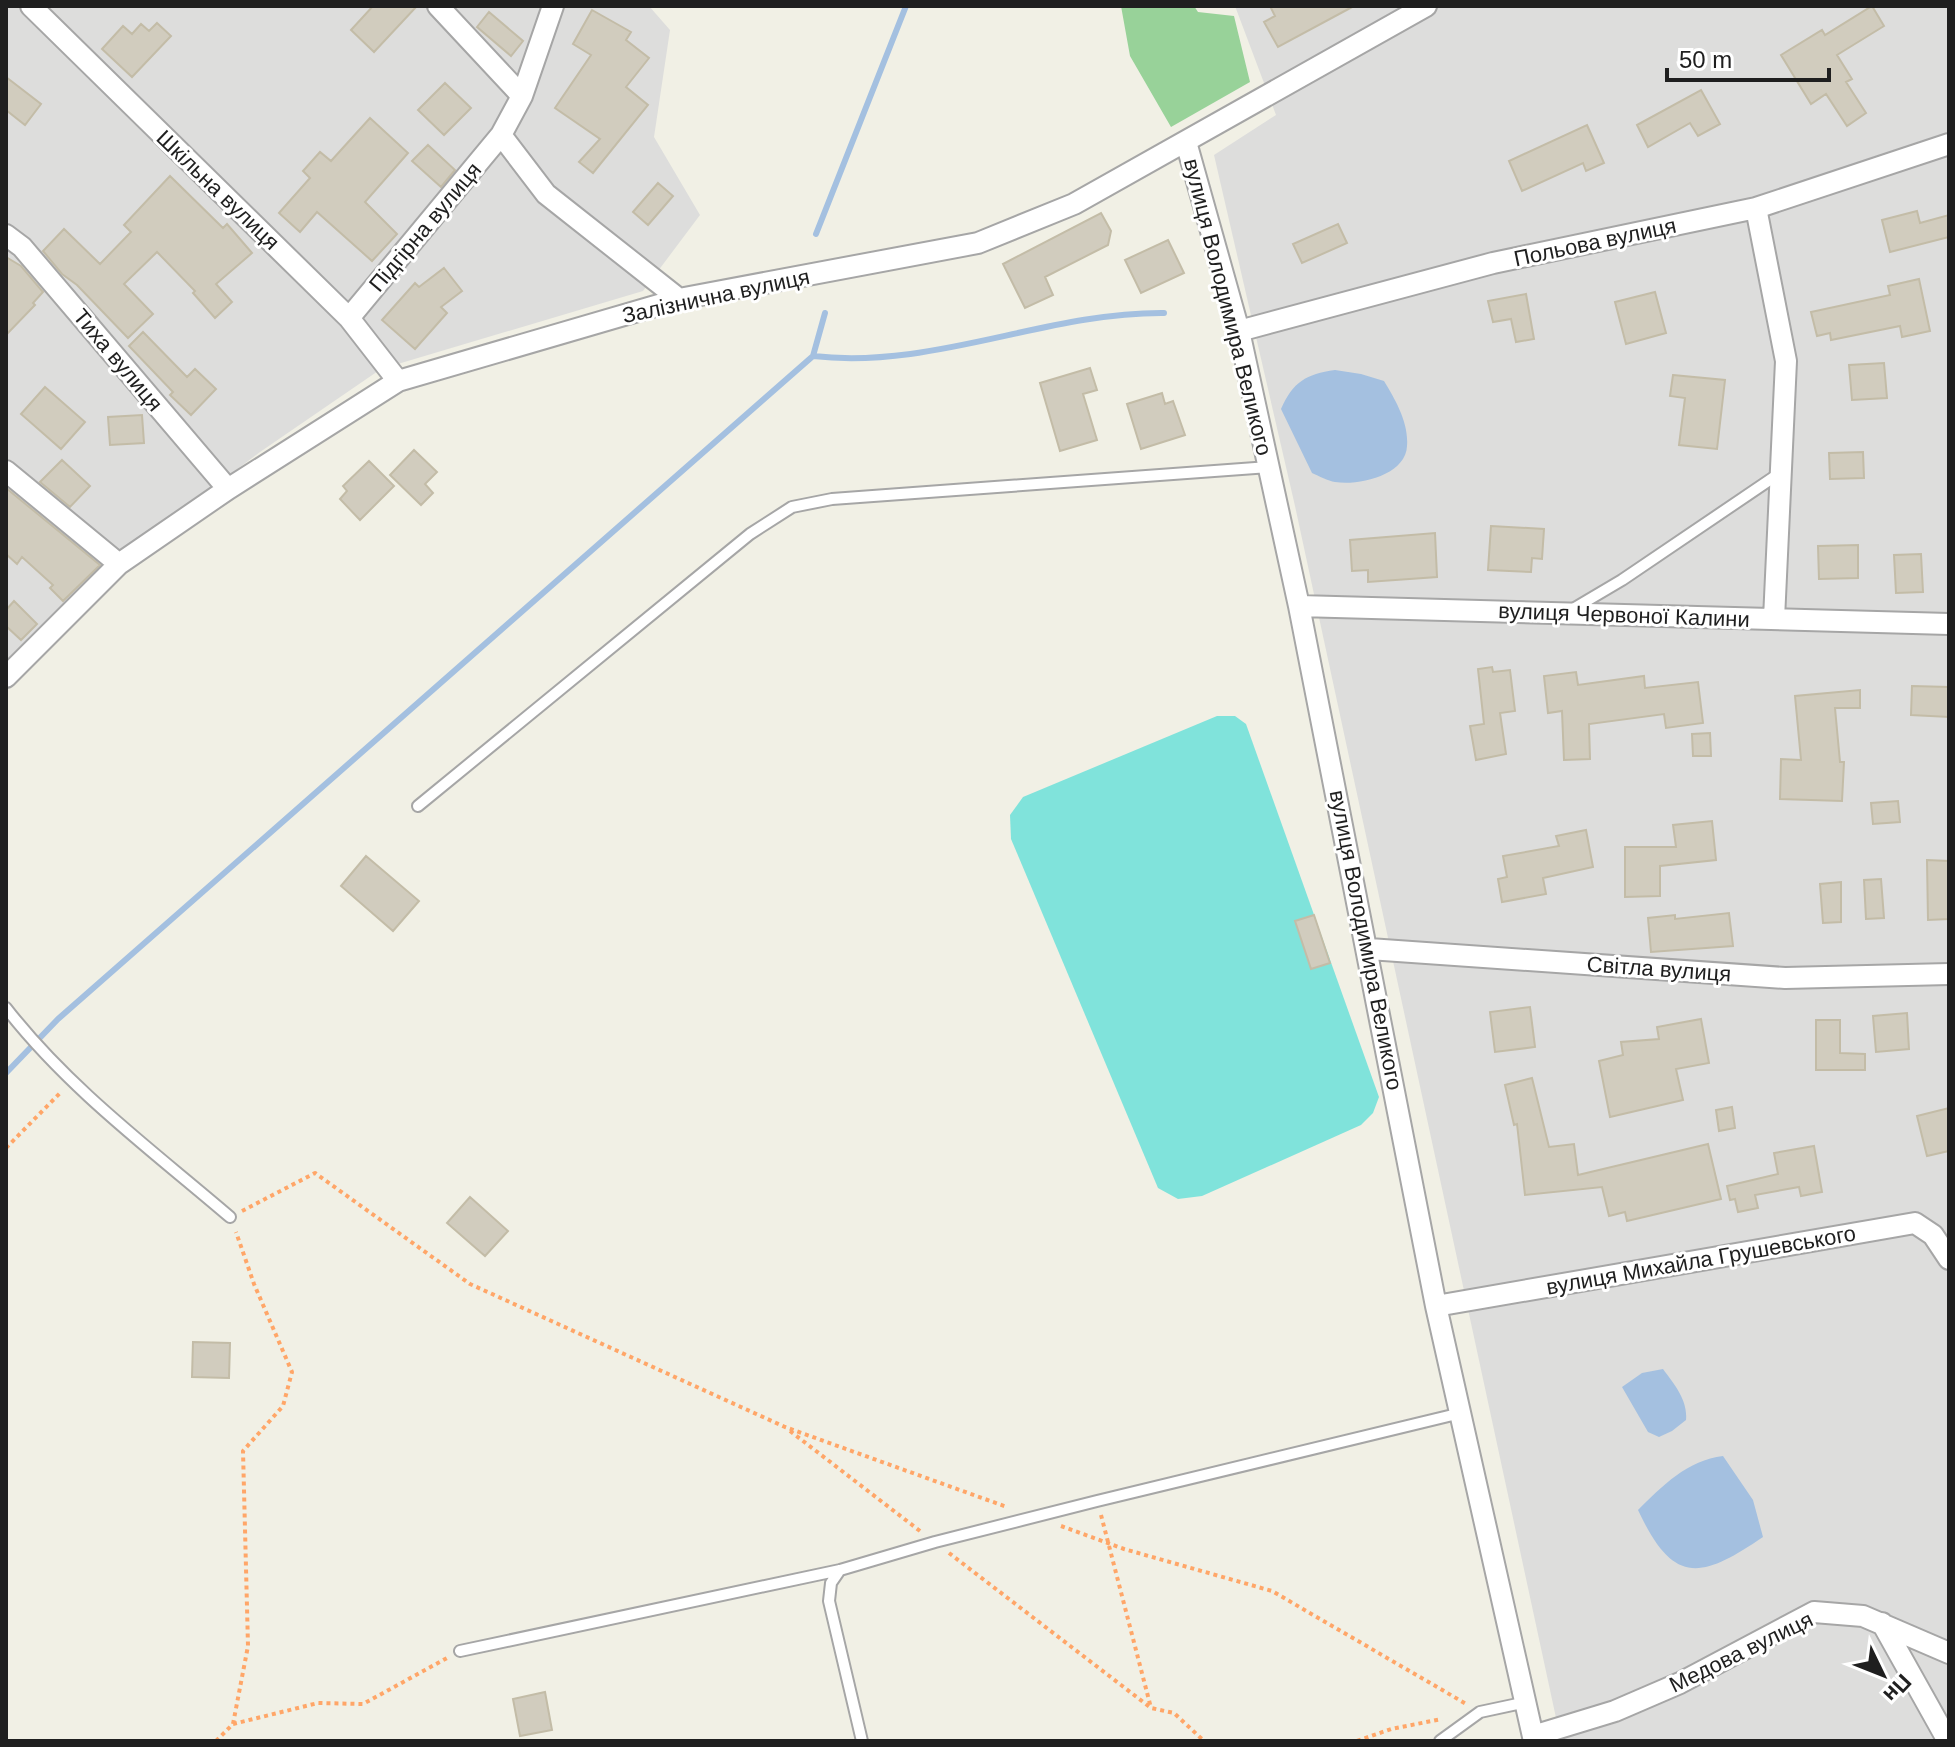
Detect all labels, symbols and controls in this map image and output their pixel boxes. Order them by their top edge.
scale bar [1667,32,1829,82]
text: 50 m [1679,46,1732,73]
street label: Шкільна вулиця [151,125,285,255]
street label: вулиця Володимира Великого [1179,156,1277,458]
street label: Підгірна вулиця [364,157,486,297]
street label: Польова вулиця [1512,213,1678,271]
street label: Залізнична вулиця [620,264,812,328]
street label: Тиха вулиця [68,304,168,416]
street label: вулиця Червоної Калини [1498,598,1750,632]
street label: вулиця Володимира Великого [1325,788,1407,1092]
street label: Світла вулиця [1586,951,1732,987]
street label: вулиця Михайла Грушевського [1544,1220,1858,1300]
street label: Медова вулиця [1665,1606,1817,1698]
north arrow [1843,1635,1923,1715]
text: Пн [1878,1669,1916,1707]

